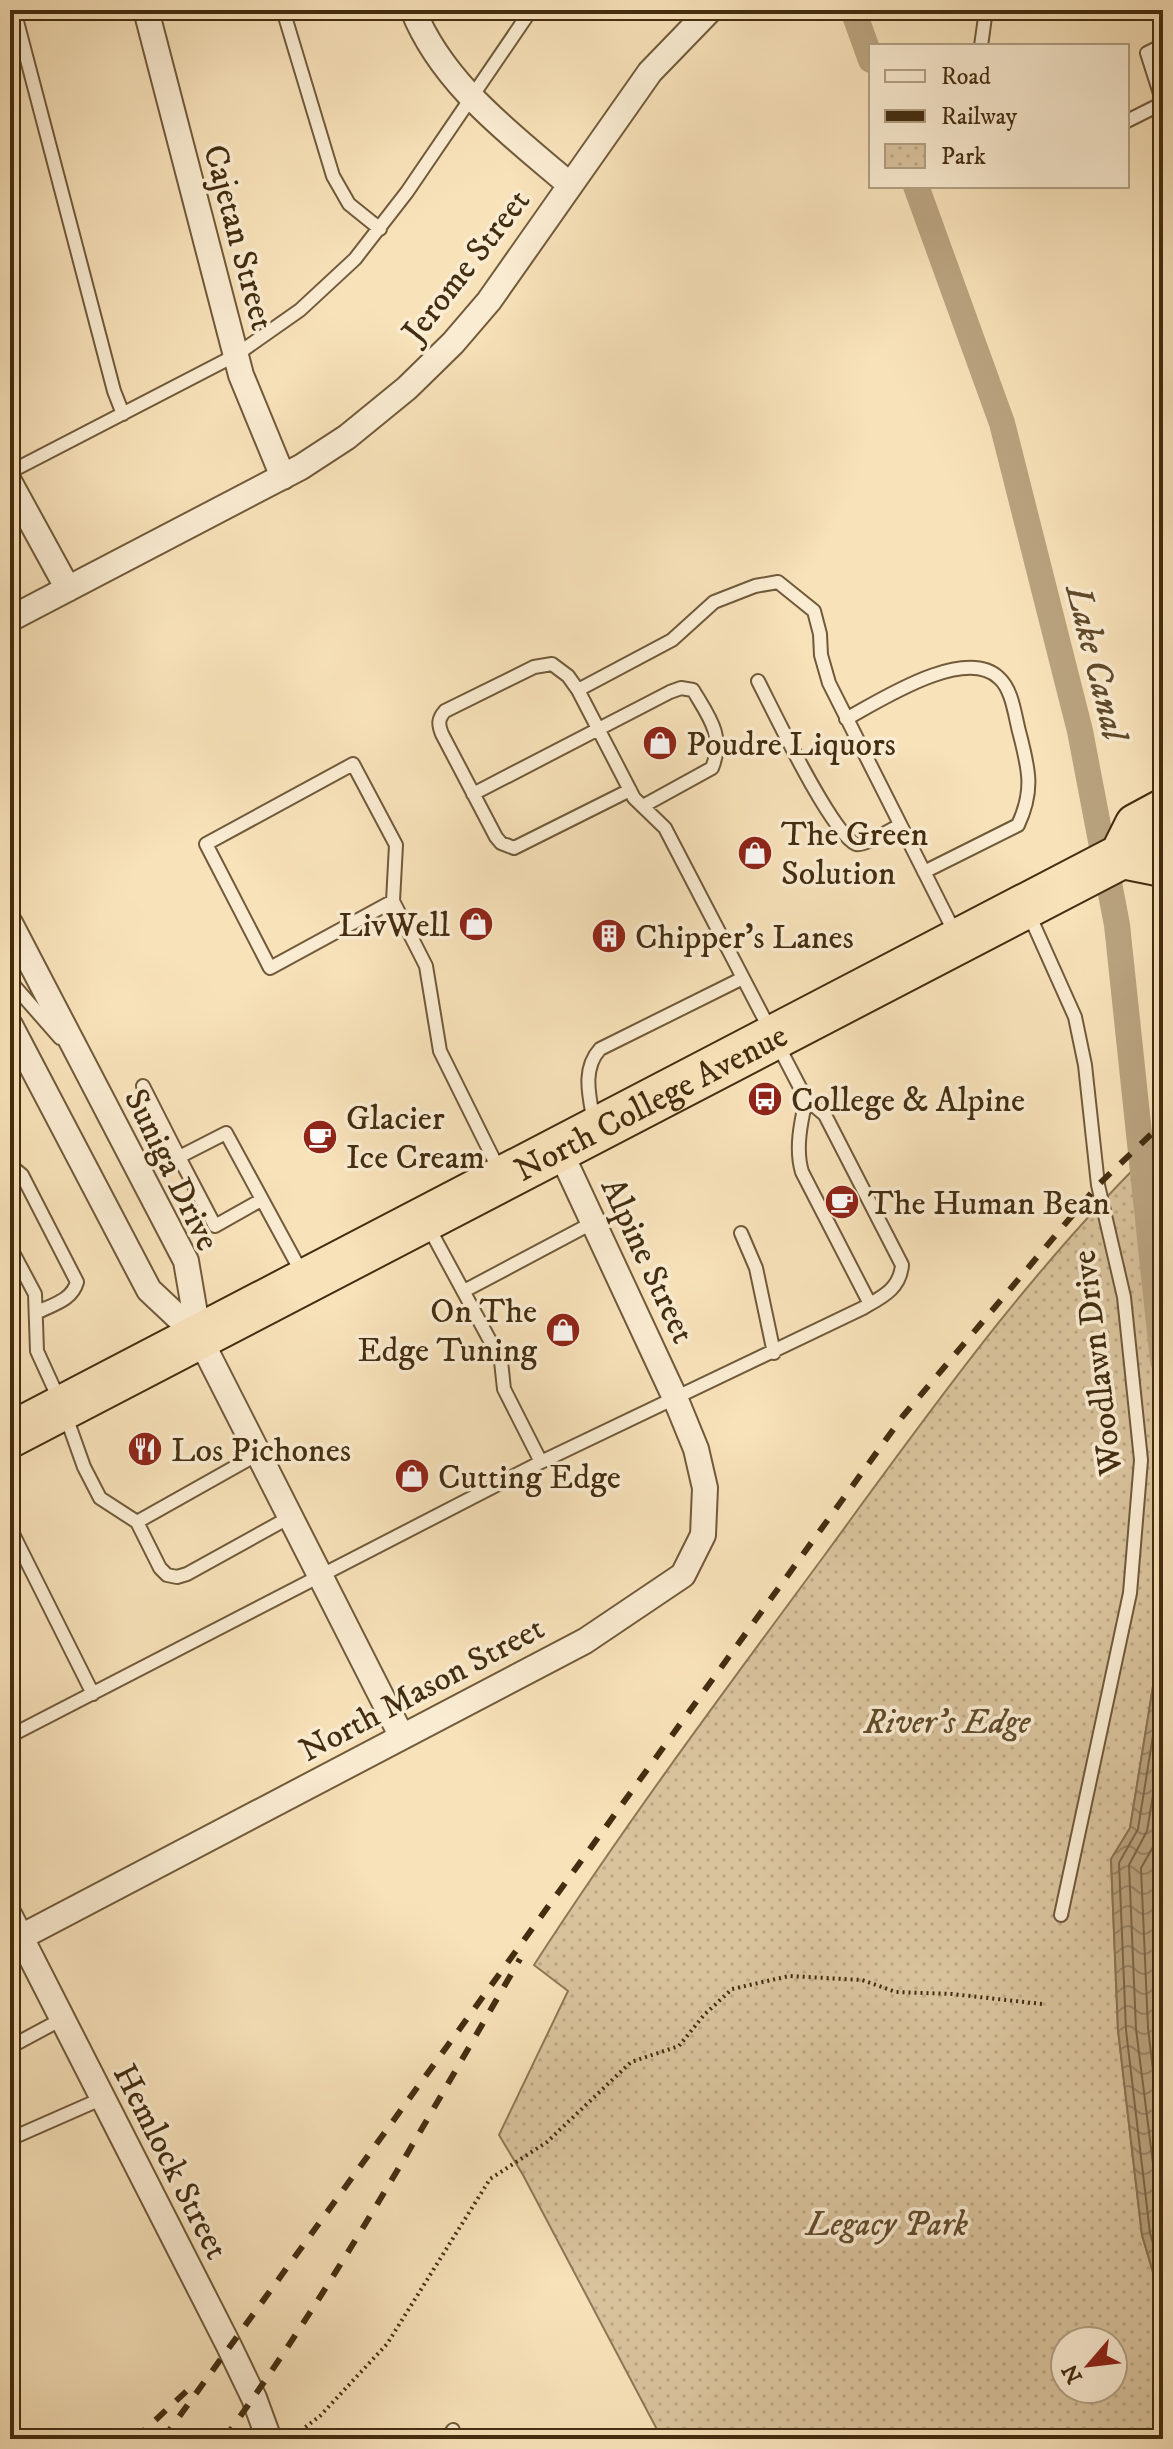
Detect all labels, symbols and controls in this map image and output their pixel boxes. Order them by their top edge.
legend [869,44,1129,188]
text: Road [941,62,991,92]
text: Railway [941,102,1018,132]
street label: Cajetan Street [193,140,283,335]
text: Park [941,142,986,172]
street label: Jerome Street [392,181,540,354]
water label: Lake Canal [1054,578,1137,748]
shop icon: Poudre Liquors [641,724,679,762]
place label: Poudre Liquors [686,724,896,766]
place label: The Green Solution [781,814,928,895]
shop icon: The Green Solution [736,834,774,872]
place label: LivWell [338,905,451,947]
shop icon: LivWell [457,905,495,943]
building icon: Chipper's Lanes [590,917,628,955]
place label: Chipper's Lanes [635,917,854,959]
street label: North College Avenue [508,1015,795,1192]
bus stop icon: College & Alpine [746,1080,784,1118]
place label: College & Alpine [791,1080,1025,1122]
street label: Suniga Drive [114,1082,228,1258]
place label: Glacier Ice Cream [346,1098,485,1179]
cafe icon: Glacier Ice Cream [301,1118,339,1156]
street label: Alpine Street [591,1172,704,1350]
cafe icon: The Human Bean [823,1183,861,1221]
place label: The Human Bean [868,1183,1110,1225]
street label: Woodlawn Drive [1063,1248,1133,1479]
place label: On The Edge Tuning [358,1291,537,1372]
shop icon: On The Edge Tuning [544,1311,582,1349]
restaurant icon: Los Pichones [126,1430,164,1468]
place label: Los Pichones [171,1430,351,1472]
shop icon: Cutting Edge [393,1457,431,1495]
place label: Cutting Edge [438,1457,621,1499]
street label: North Mason Street [292,1608,552,1772]
park label: River's Edge [863,1702,1032,1744]
street label: Hemlock Street [103,2057,237,2267]
park label: Legacy Park [804,2204,969,2246]
north arrow [1049,2325,1129,2405]
text: N [1057,2359,1089,2388]

